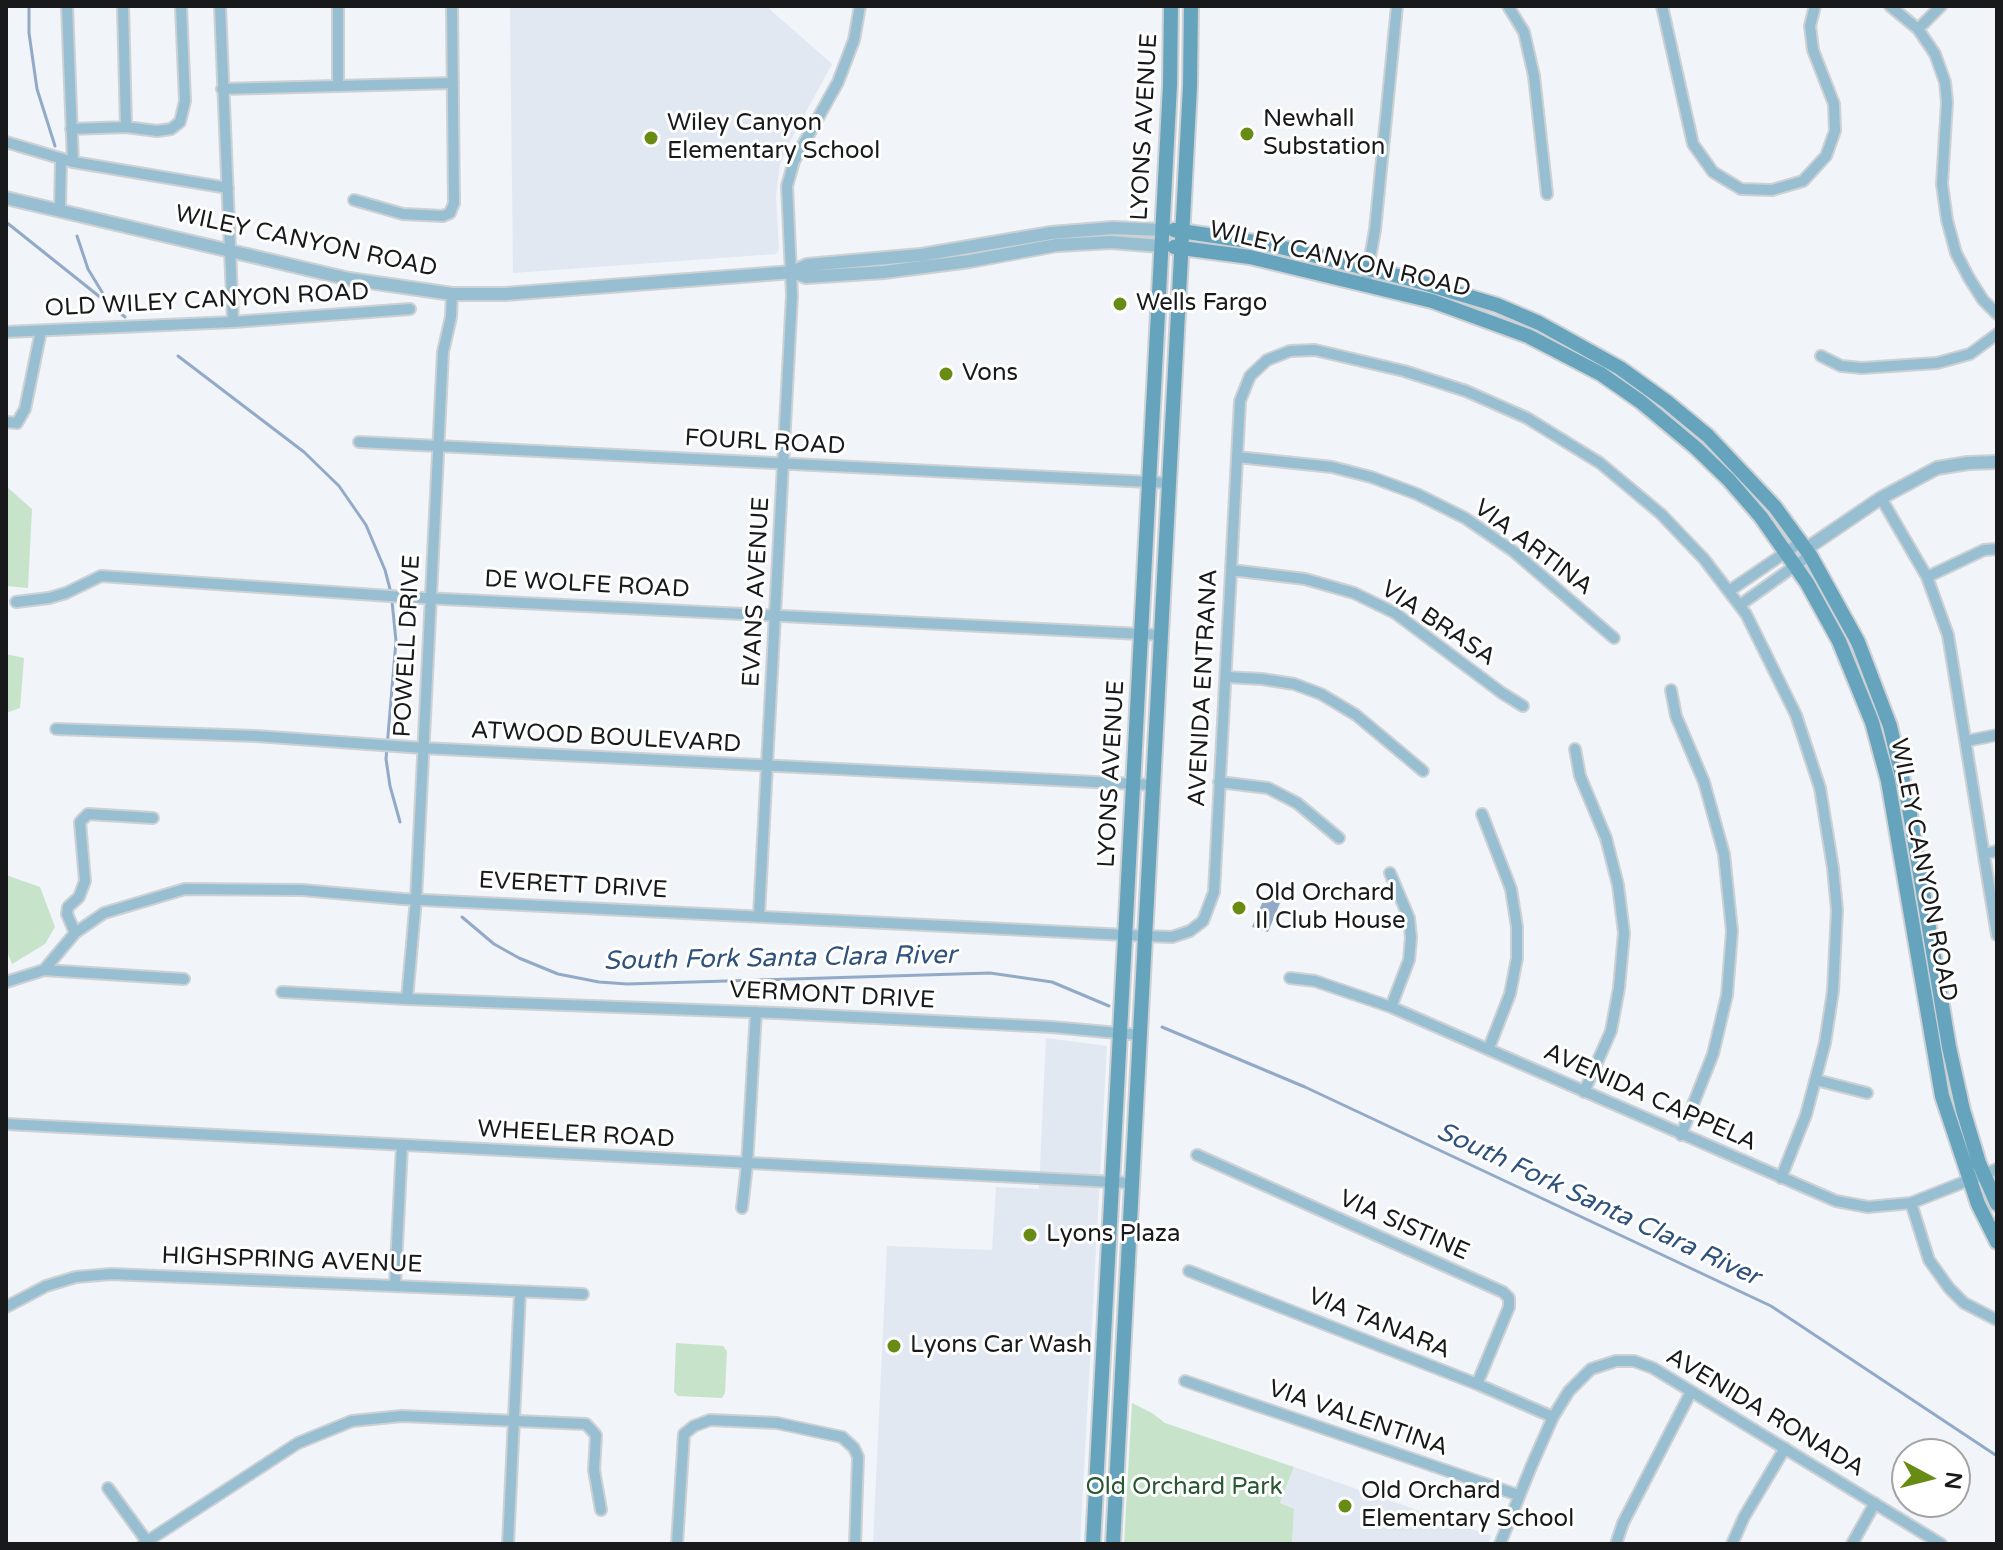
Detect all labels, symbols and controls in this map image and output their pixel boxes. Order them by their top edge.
street label: LYONS AVENUE [1126,33,1164,221]
place label: Newhall Substation [1263,106,1385,162]
place label: Wiley Canyon Elementary School [667,110,880,166]
marker: Newhall Substation [1238,125,1256,143]
marker: Wiley Canyon Elementary School [642,129,660,147]
street label: WILEY CANYON ROAD [172,200,440,284]
street label: WILEY CANYON ROAD [1206,216,1474,304]
street label: OLD WILEY CANYON ROAD [44,278,370,324]
place label: Wells Fargo [1136,290,1267,318]
marker: Wells Fargo [1111,295,1129,313]
place label: Vons [962,360,1018,388]
marker: Vons [937,365,955,383]
street label: FOURL ROAD [684,424,846,462]
street label: VIA ARTINA [1468,494,1598,602]
street label: EVANS AVENUE [738,496,776,688]
street label: POWELL DRIVE [389,554,427,738]
street label: DE WOLFE ROAD [484,565,690,605]
street label: AVENIDA ENTRANA [1183,568,1225,808]
street label: VIA BRASA [1375,575,1501,673]
street label: LYONS AVENUE [1093,680,1131,868]
street label: ATWOOD BOULEVARD [470,717,742,759]
street label: WILEY CANYON ROAD [1883,736,1963,1004]
street label: EVERETT DRIVE [478,867,668,905]
place label: Old Orchard II Club House [1255,880,1406,936]
marker: Old Orchard II Club House [1230,899,1248,917]
water label: South Fork Santa Clara River [603,940,957,978]
street label: VERMONT DRIVE [728,976,936,1016]
street label: AVENIDA CAPPELA [1539,1038,1761,1158]
street label: WHEELER ROAD [477,1115,675,1155]
water label: South Fork Santa Clara River [1432,1116,1764,1294]
street label: VIA SISTINE [1335,1185,1473,1267]
place label: Lyons Plaza [1046,1221,1180,1249]
marker: Lyons Plaza [1021,1226,1039,1244]
street label: HIGHSPRING AVENUE [161,1242,423,1280]
street label: VIA TANARA [1304,1282,1454,1366]
place label: Lyons Car Wash [910,1332,1092,1360]
marker: Lyons Car Wash [885,1337,903,1355]
street label: AVENIDA RONADA [1661,1342,1869,1484]
street label: VIA VALENTINA [1264,1375,1452,1463]
north arrow [1891,1438,1971,1518]
text: N [1939,1470,1967,1491]
park label: Old Orchard Park [1085,1474,1283,1502]
place label: Old Orchard Elementary School [1361,1478,1574,1534]
marker: Old Orchard Elementary School [1336,1497,1354,1515]

